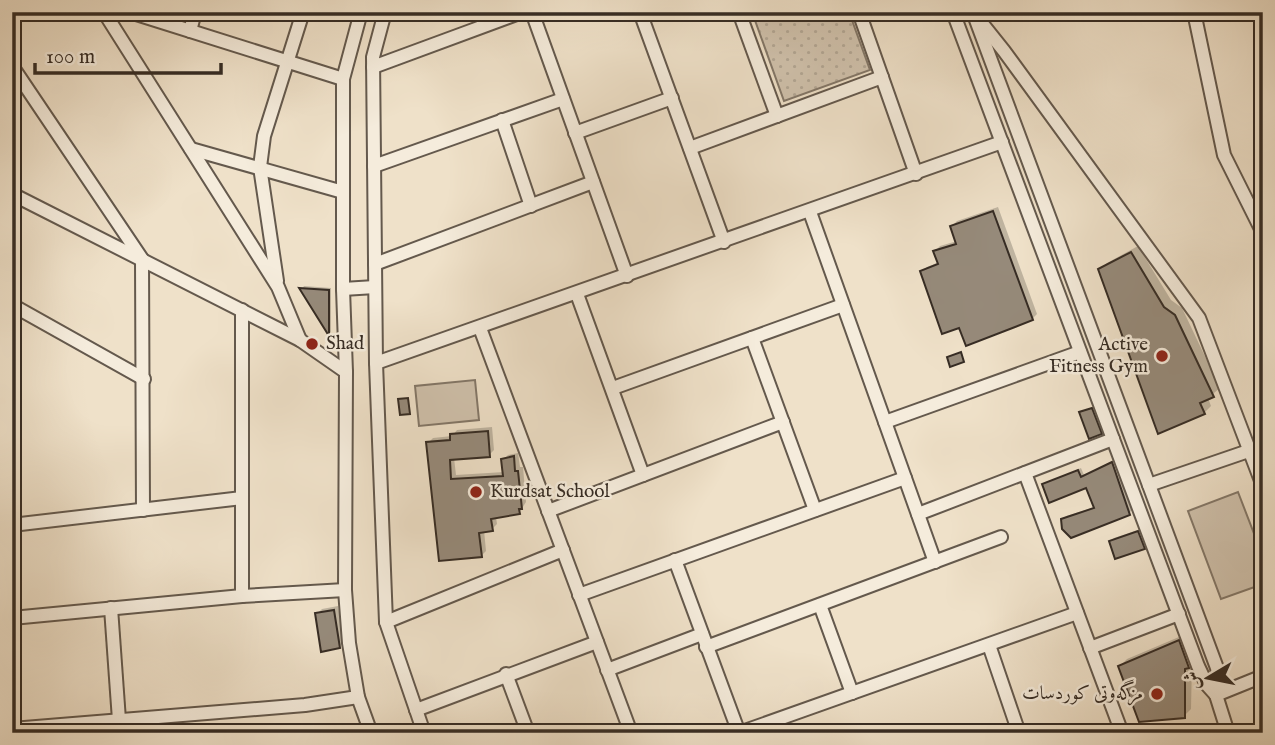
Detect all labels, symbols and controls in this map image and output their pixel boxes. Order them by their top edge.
scale bar [35,32,220,76]
text: 100 m [46,44,95,71]
place label: Shad [326,332,365,356]
place label: Active Fitness Gym [1049,333,1148,379]
marker: Shad [304,336,320,352]
marker: Active Fitness Gym [1154,348,1170,364]
place label: Kurdsat School [490,480,611,504]
marker: Kurdsat School [468,484,484,500]
north arrow [1174,644,1244,714]
text: ش [1180,669,1207,692]
place label: مزگەوتی كوردسات [1022,679,1143,706]
marker: مزگەوتی كوردسات [1149,686,1165,702]

